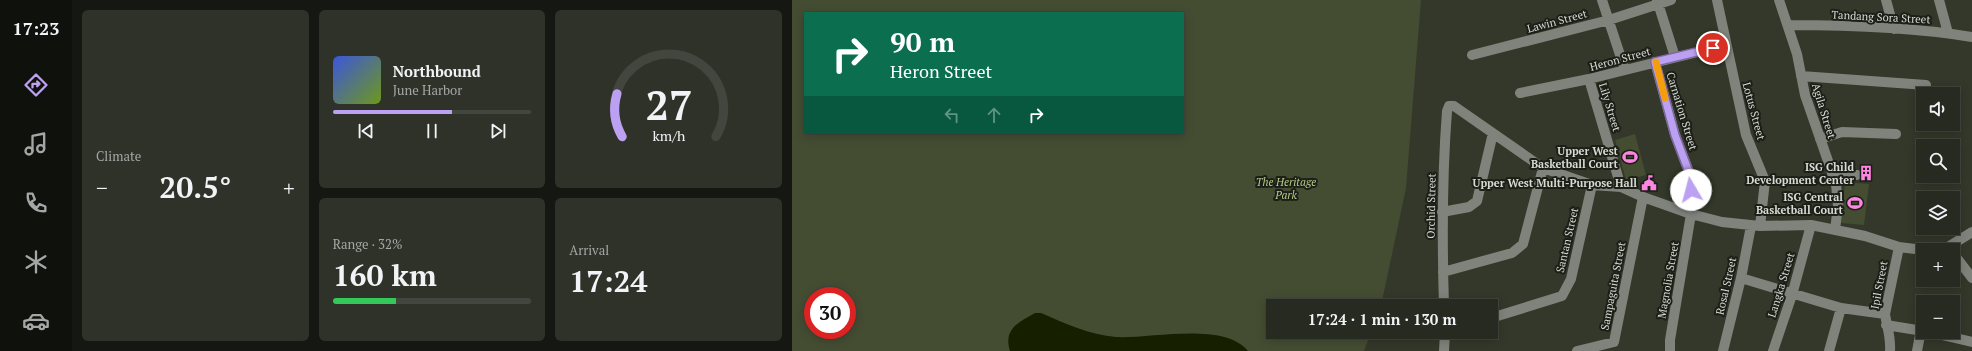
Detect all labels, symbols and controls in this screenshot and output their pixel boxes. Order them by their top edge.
street label: Lawin Street [1526,6,1588,36]
street label: Tandang Sora Street [1831,7,1931,27]
text: 17:23 [13,16,59,40]
text: 90 m [890,23,955,60]
icon: right [824,28,876,80]
pin [1696,31,1730,65]
icon: arrive [1702,37,1724,59]
street label: Heron Street [1588,44,1652,74]
text: Heron Street [890,59,992,83]
text: Northbound [393,61,481,81]
street label: Carnation Street [1663,70,1701,152]
icon: directions [22,71,50,99]
text: 27 [645,77,692,132]
text: June Harbor [393,81,462,99]
street label: Lily Street [1596,81,1624,133]
street label: Lotus Street [1740,81,1768,141]
street label: Agila Street [1809,82,1839,140]
map controls [1916,87,1960,339]
button: sound [1916,87,1960,131]
icon: left [941,104,963,126]
icon: ahead [983,104,1005,126]
icon: right [1025,104,1047,126]
icon: previous [355,120,377,142]
icon: pause [421,120,443,142]
icon: next [487,120,509,142]
text: km/h [652,126,686,145]
icon: music [22,130,50,158]
button: search [1916,139,1960,183]
place label: Upper West Basketball Court [1531,144,1619,171]
text: Climate [96,147,141,165]
sports icon: Upper West Basketball Court [1621,148,1639,166]
place label: ISG Child Development Center [1746,160,1854,187]
building icon: ISG Child Development Center [1857,164,1875,182]
text: 20.5° [159,167,231,207]
position arrow [1670,169,1712,211]
text: − [96,173,108,202]
text: + [283,173,295,202]
street label: Orchid Street [1423,173,1439,239]
public building icon: Upper West Multi-Purpose Hall [1640,174,1658,192]
park label: The Heritage Park [1256,175,1316,202]
place label: Upper West Multi-Purpose Hall [1473,176,1637,190]
icon: phone [22,189,50,217]
place label: ISG Central Basketball Court [1756,190,1844,217]
button: layers [1916,191,1960,235]
sports icon: ISG Central Basketball Court [1846,194,1864,212]
street label: Santan Street [1553,206,1581,274]
text: Range · 32% [333,235,402,253]
text: Arrival [569,241,609,259]
street label: Sampaguita Street [1598,241,1628,331]
street label: Magnolia Street [1654,241,1682,319]
button: + [1916,243,1960,287]
icon: climate [22,248,50,276]
street label: Langka Street [1764,251,1798,319]
text: 160 km [333,255,437,295]
street label: Rosal Street [1713,256,1739,316]
street label: Ipil Street [1867,260,1891,310]
text: 17:24 [569,261,647,301]
speed limit sign: 30 [804,287,856,339]
button: − [1916,295,1960,339]
icon: car [22,307,50,335]
text: 17:24 · 1 min · 130 m [1308,309,1456,329]

